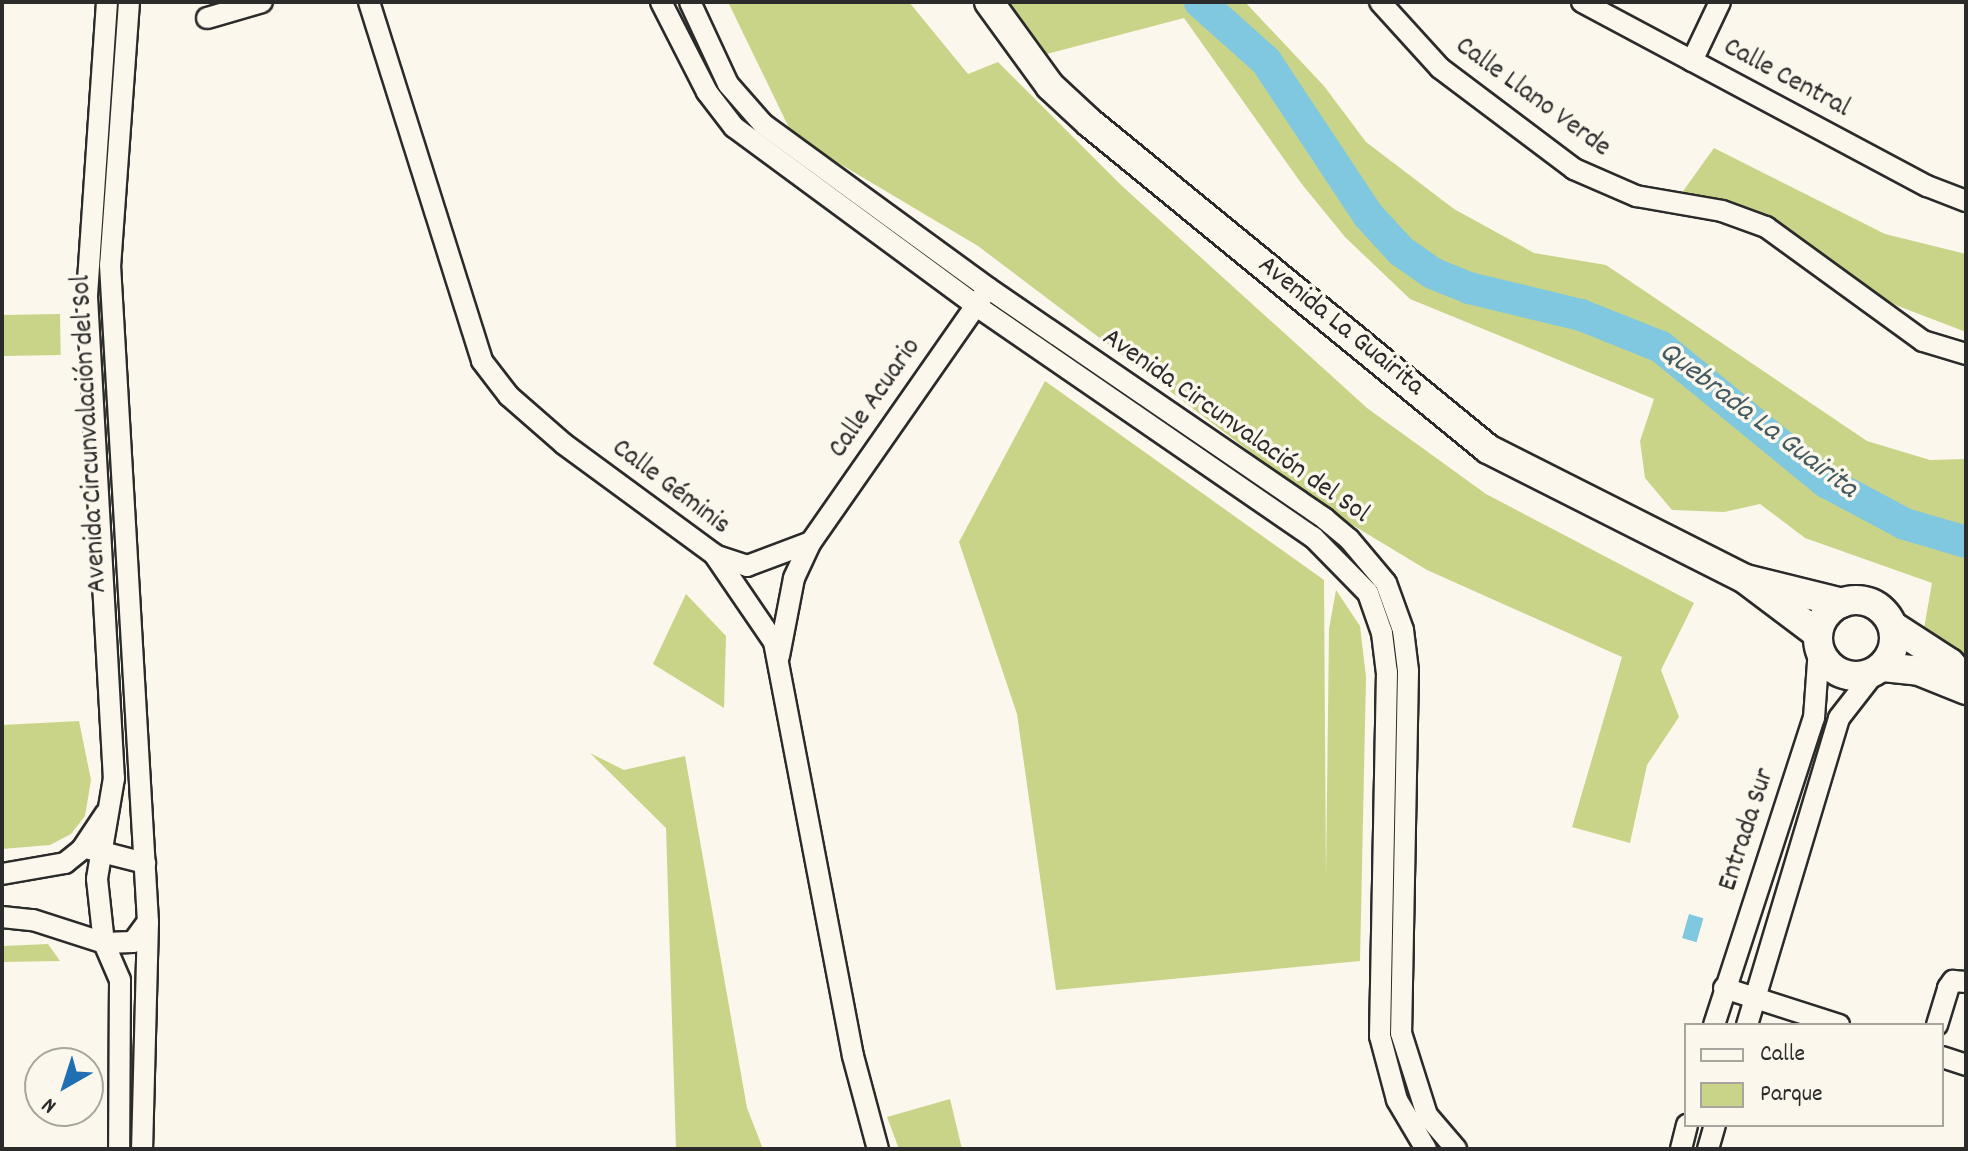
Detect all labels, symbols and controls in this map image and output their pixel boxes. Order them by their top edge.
street label: Calle Llano Verde [1448,30,1616,166]
street label: Calle Central [1717,32,1855,126]
street label: Avenida La Guairita [1250,250,1430,404]
street label: Avenida Circunvalación del Sol [66,274,116,594]
street label: Avenida Circunvalación del Sol [1095,322,1375,532]
street label: Calle Acuario [822,333,930,465]
water label: Quebrada La Guairita [1651,336,1863,508]
street label: Calle Géminis [604,433,736,543]
street label: Entrada Sur [1712,764,1784,896]
legend [1684,1023,1944,1127]
text: Calle [1760,1038,1805,1072]
north arrow [24,1047,104,1127]
text: Parque [1760,1078,1823,1112]
text: N [36,1089,64,1120]

